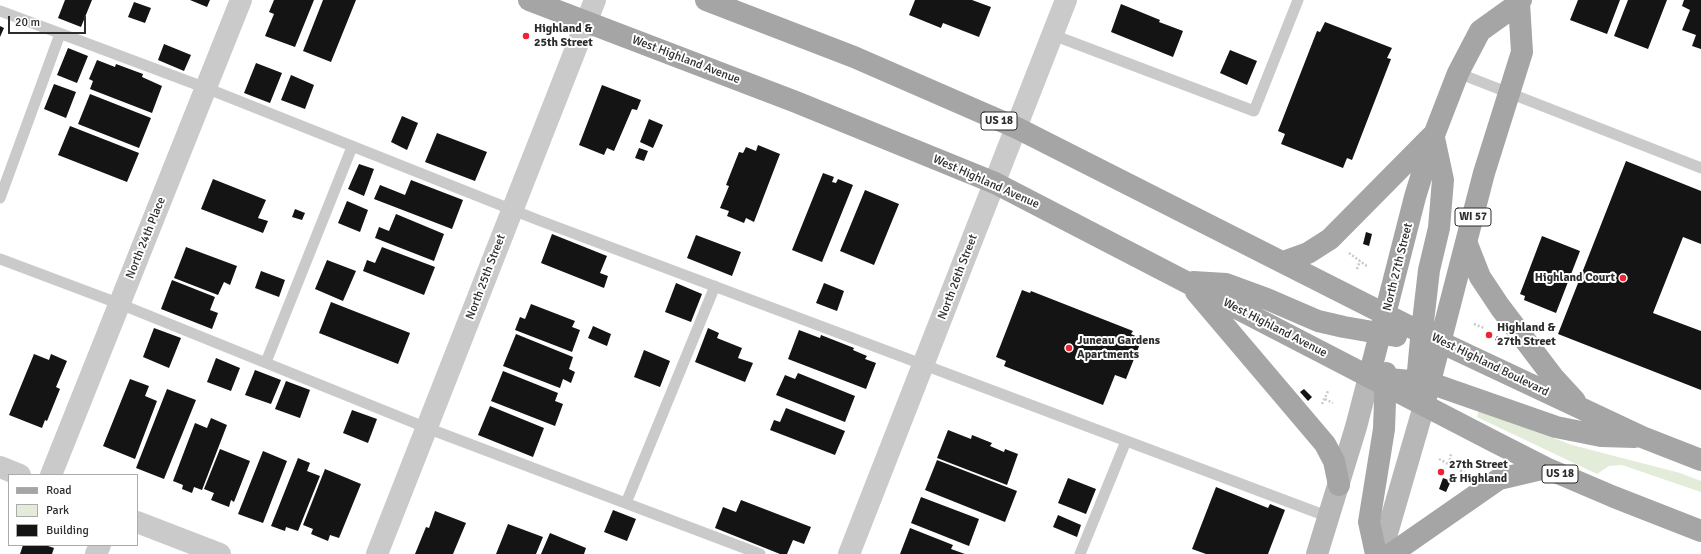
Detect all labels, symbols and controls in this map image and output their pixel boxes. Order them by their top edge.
scale bar [10,8,88,34]
text: 20 m [15,15,40,30]
place label: Highland & 25th Street [534,22,593,50]
marker: Highland & 25th Street [521,31,531,41]
street label: West Highland Avenue [630,33,742,87]
road number: US 18 [981,112,1017,130]
street label: West Highland Avenue [931,152,1041,212]
street label: North 24th Place [123,195,169,281]
road number: WI 57 [1455,208,1491,226]
street label: North 27th Street [1380,222,1416,312]
street label: North 25th Street [463,232,509,322]
street label: North 26th Street [935,232,981,322]
place label: Highland Court [1535,271,1615,285]
marker: Highland Court [1618,273,1628,283]
street label: West Highland Avenue [1221,296,1329,360]
place label: Highland & 27th Street [1497,321,1556,349]
street label: West Highland Boulevard [1429,330,1551,400]
marker: Highland & 27th Street [1484,330,1494,340]
place label: Juneau Gardens Apartments [1077,334,1160,362]
marker: Juneau Gardens Apartments [1064,343,1074,353]
place label: 27th Street & Highland [1449,458,1508,486]
road number: US 18 [1542,465,1578,483]
marker: 27th Street & Highland [1436,467,1446,477]
legend [8,474,138,546]
text: Road [46,483,72,498]
text: Park [46,503,69,518]
text: Building [46,523,89,538]

